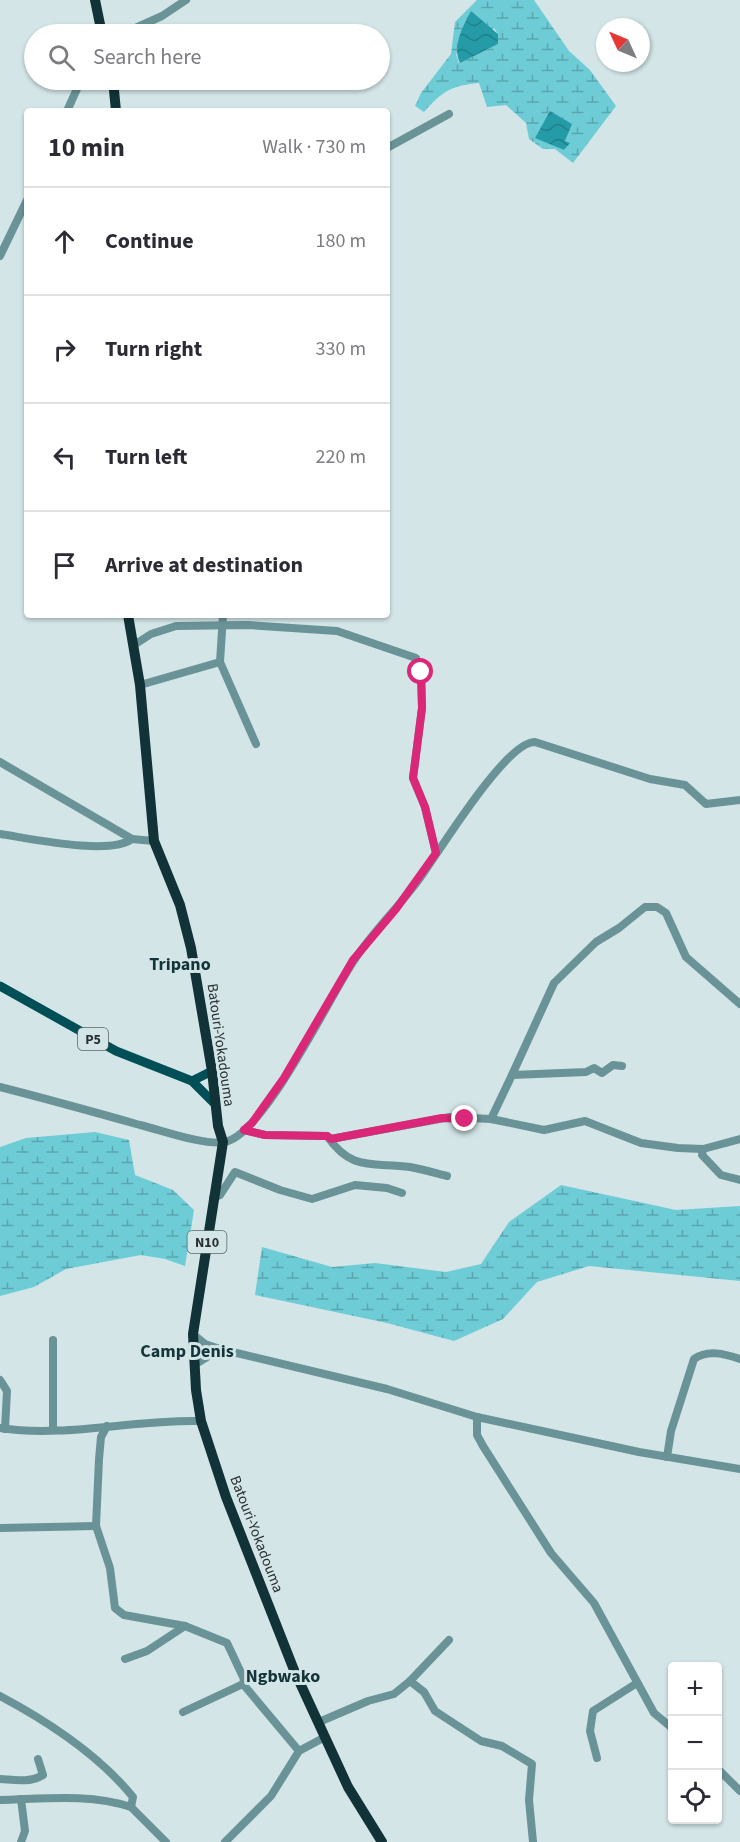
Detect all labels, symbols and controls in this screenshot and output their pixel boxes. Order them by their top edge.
north arrow [596,18,650,72]
search box [24,24,390,90]
icon: search [45,41,78,74]
text: Search here [93,41,201,73]
text: 10 min [48,129,125,166]
text: Walk · 730 m [262,133,366,161]
icon: ahead [48,225,81,258]
text: Continue [105,225,194,257]
text: 180 m [316,227,366,255]
icon: right [48,333,81,366]
text: Turn right [105,333,202,365]
text: 330 m [316,335,366,363]
icon: left [48,441,81,474]
text: Turn left [105,441,187,473]
text: 220 m [316,443,366,471]
icon: arrive [48,549,81,582]
text: Arrive at destination [105,549,303,581]
route start [407,658,433,684]
district label: Tripano [149,952,211,977]
street label: Batouri-Yokadouma [201,982,240,1108]
road number: P5 [78,1028,108,1050]
route end [451,1105,477,1131]
road number: N10 [188,1231,226,1253]
district label: Camp Denis [140,1339,234,1364]
street label: Batouri-Yokadouma [225,1473,289,1596]
map controls [668,1662,722,1824]
button: + [668,1662,722,1716]
district label: Ngbwako [246,1664,320,1689]
button: − [668,1716,722,1770]
button: locate [668,1770,722,1824]

